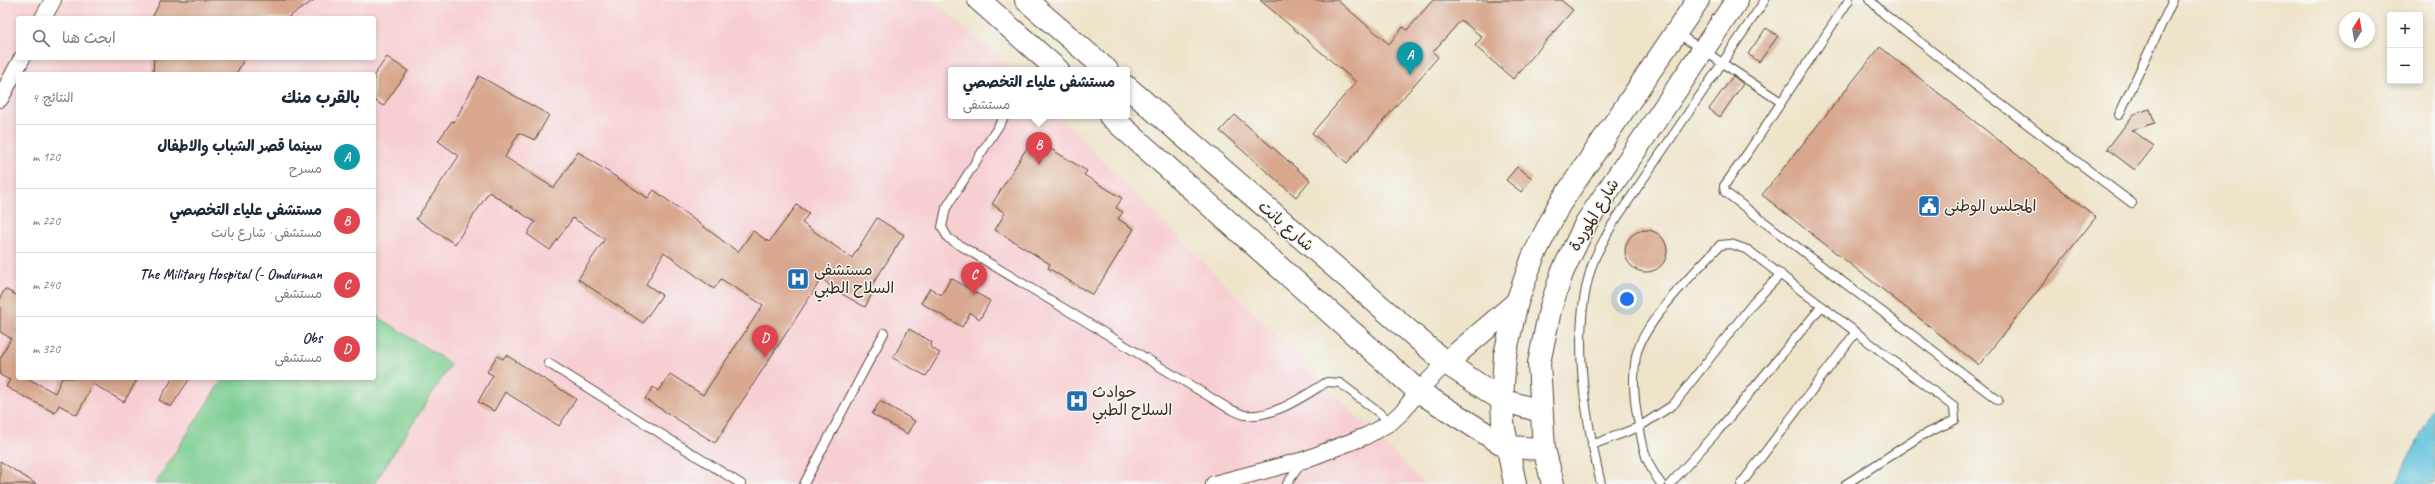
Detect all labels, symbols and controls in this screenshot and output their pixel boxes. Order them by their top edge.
north arrow [2339,12,2375,48]
map controls [2387,12,2423,84]
button: + [2387,12,2423,48]
search box [16,16,376,60]
icon: search [30,27,52,49]
text: ابحث هنا [62,29,116,48]
pin: A [1397,42,1423,75]
button: − [2387,48,2423,84]
popup [948,67,1130,119]
text: مستشفى علياء التخصصي [963,73,1115,92]
text: بالقرب منك [281,87,360,108]
text: النتائج: 4 [32,90,74,106]
text: مستشفى [963,97,1010,113]
pin: B [1026,132,1052,165]
text: سينما قصر الشباب والاطفال [157,137,322,156]
text: 120 m [32,149,60,165]
text: A [344,149,350,165]
text: مسرح [289,161,322,177]
street label: شارع الموردة [1565,175,1624,255]
public building icon: المجلس الوطنى [1916,193,1942,219]
street label: شارع بانت [1253,196,1318,256]
place label: المجلس الوطنى [1944,196,2036,216]
text: مستشفى علياء التخصصي [170,201,322,220]
text: 220 m [32,213,60,229]
text: B [344,213,350,229]
text: مستشفى · شارع بانت [211,225,322,241]
place label: مستشفى السلاح الطبي [814,260,894,302]
pin: C [961,262,987,295]
text: The Military Hospital (- Omdurman [140,265,322,284]
hospital icon: مستشفى السلاح الطبي [785,266,811,292]
text: 240 m [32,277,60,293]
text: C [344,277,350,293]
text: مستشفى [274,286,322,302]
your location [1617,289,1637,309]
pin: D [752,325,778,358]
text: Obs [303,329,322,348]
text: 320 m [32,341,60,357]
text: D [343,341,351,357]
text: مستشفى [274,350,322,366]
place label: حوادث السلاح الطبي [1092,382,1172,424]
hospital icon: حوادث السلاح الطبي [1064,388,1090,414]

